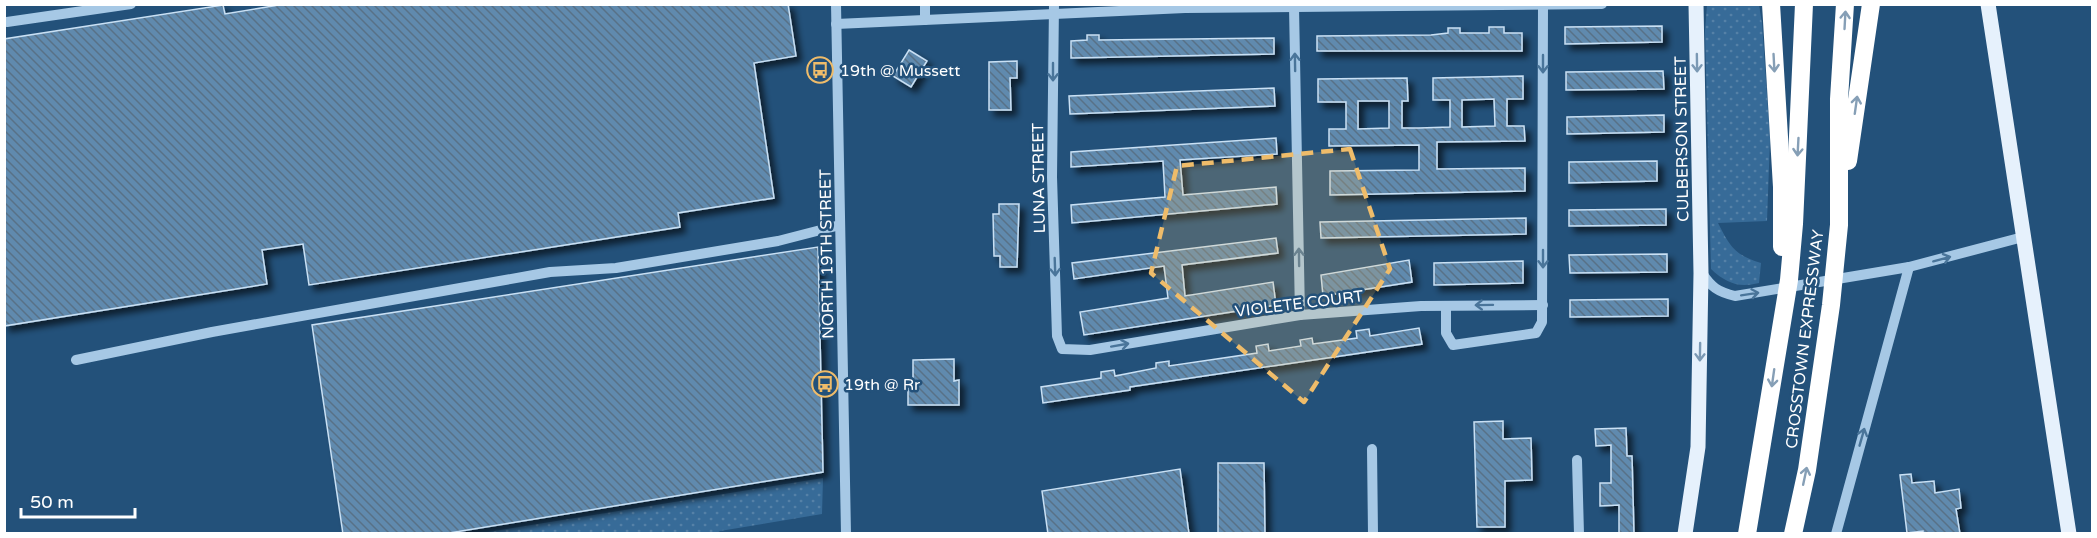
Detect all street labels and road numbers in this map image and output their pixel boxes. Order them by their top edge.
street label: CULBERSON STREET [1671,56,1693,222]
street label: LUNA STREET [1028,122,1050,233]
street label: NORTH 19TH STREET [816,169,838,339]
street label: CROSSTOWN EXPRESSWAY [1782,228,1828,450]
street label: VIOLETE COURT [1234,286,1365,322]

